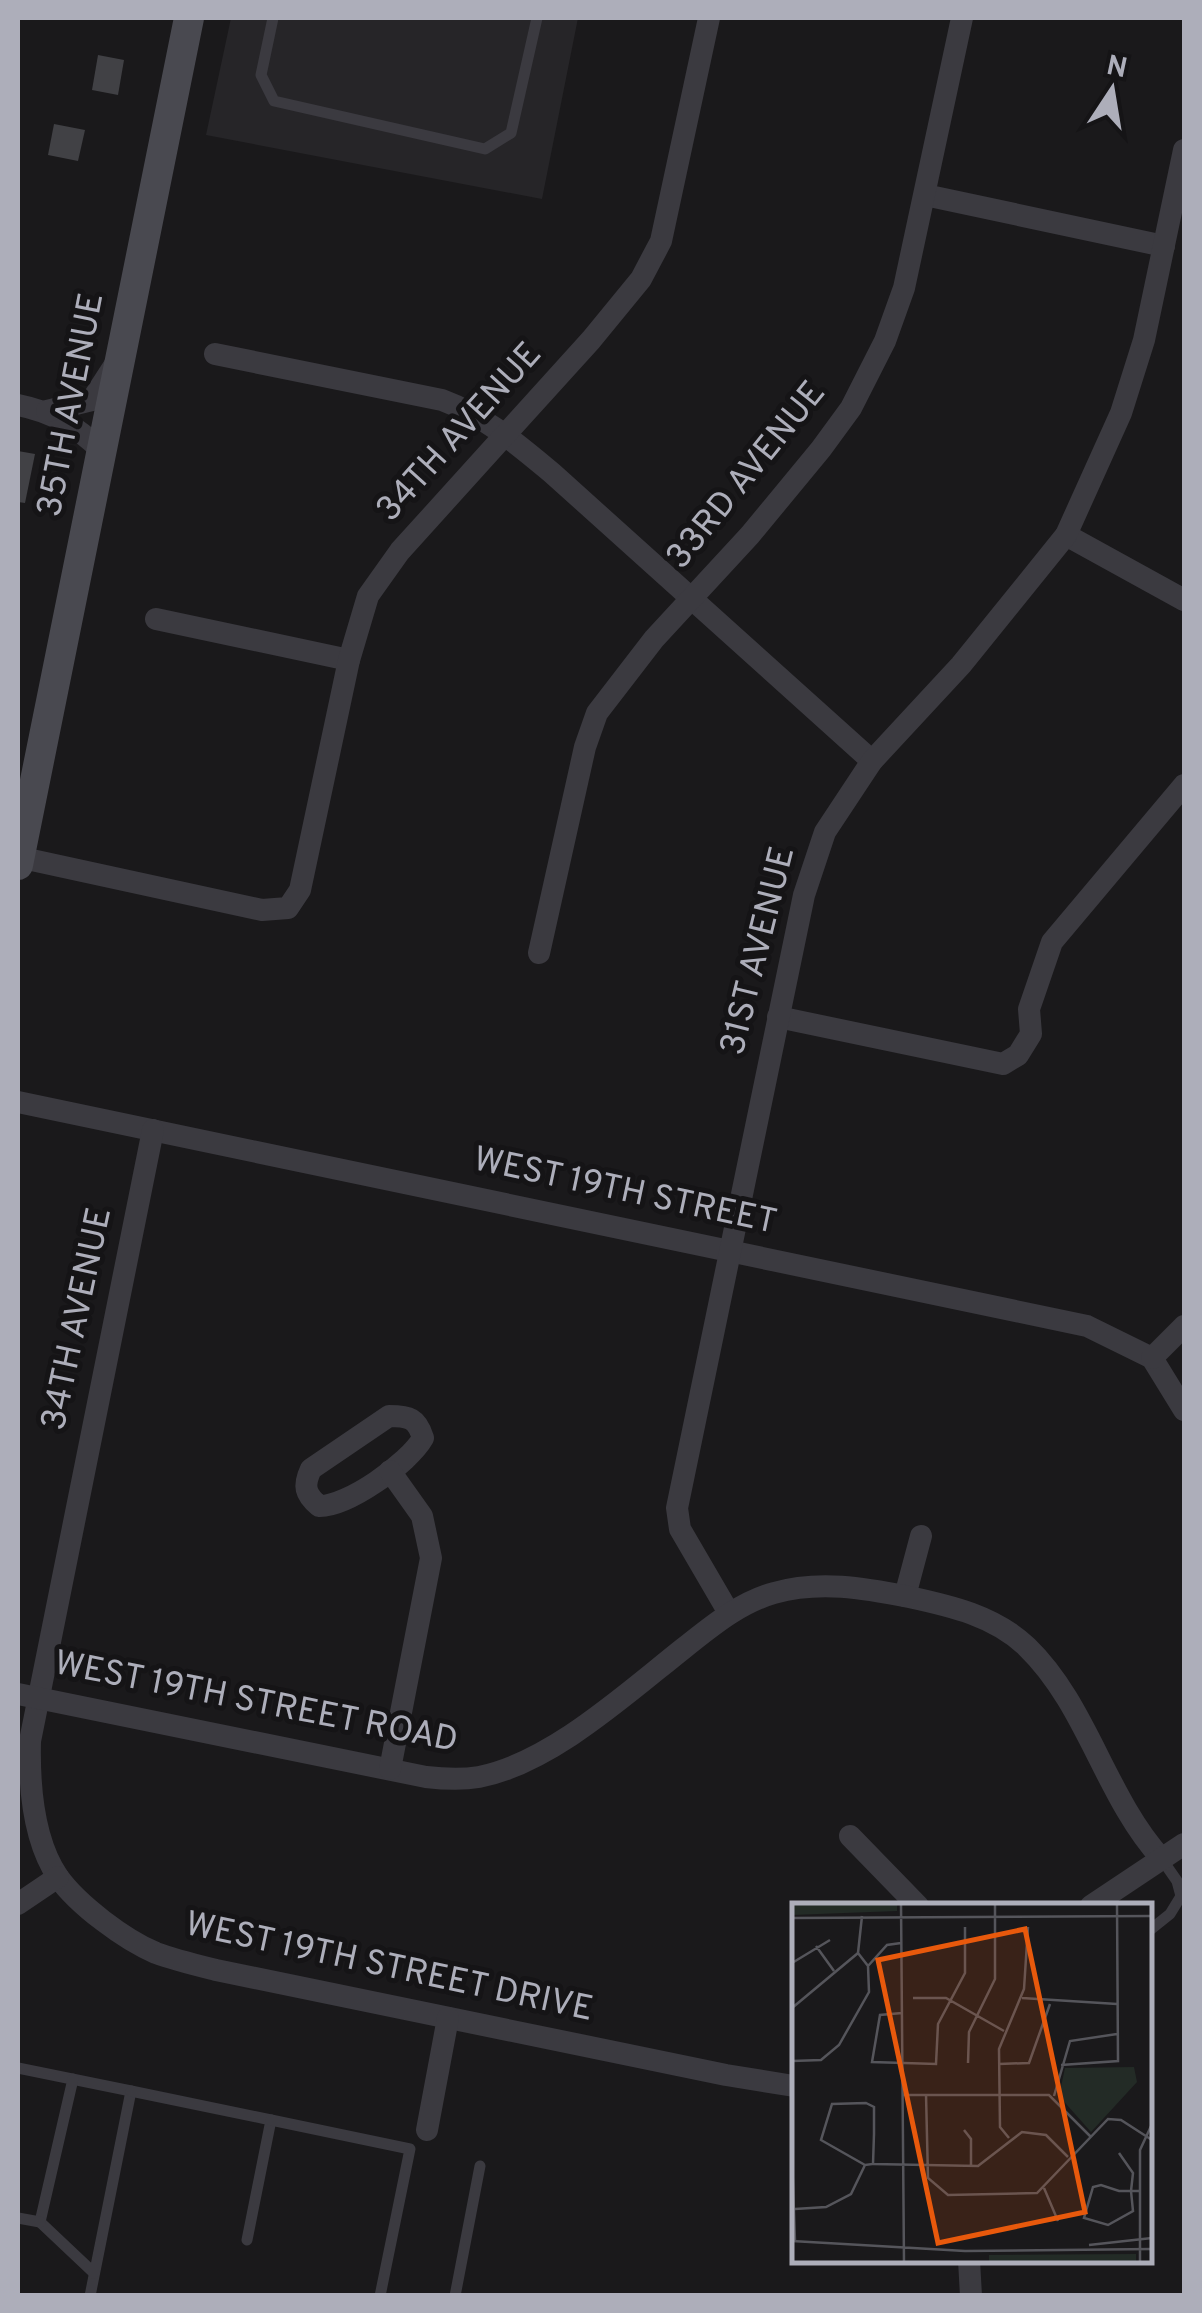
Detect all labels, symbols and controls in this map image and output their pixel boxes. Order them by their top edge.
north arrow [1062,40,1162,140]
text: N [1103,49,1130,88]
street label: 35TH AVENUE [29,289,115,521]
street label: 34TH AVENUE [368,334,552,532]
street label: 33RD AVENUE [658,373,836,579]
street label: 31ST AVENUE [712,842,806,1060]
street label: WEST 19TH STREET [469,1138,781,1246]
street label: 34TH AVENUE [33,1203,123,1435]
street label: WEST 19TH STREET ROAD [51,1642,461,1764]
street label: WEST 19TH STREET DRIVE [181,1903,597,2033]
inset map [792,1903,1152,2263]

